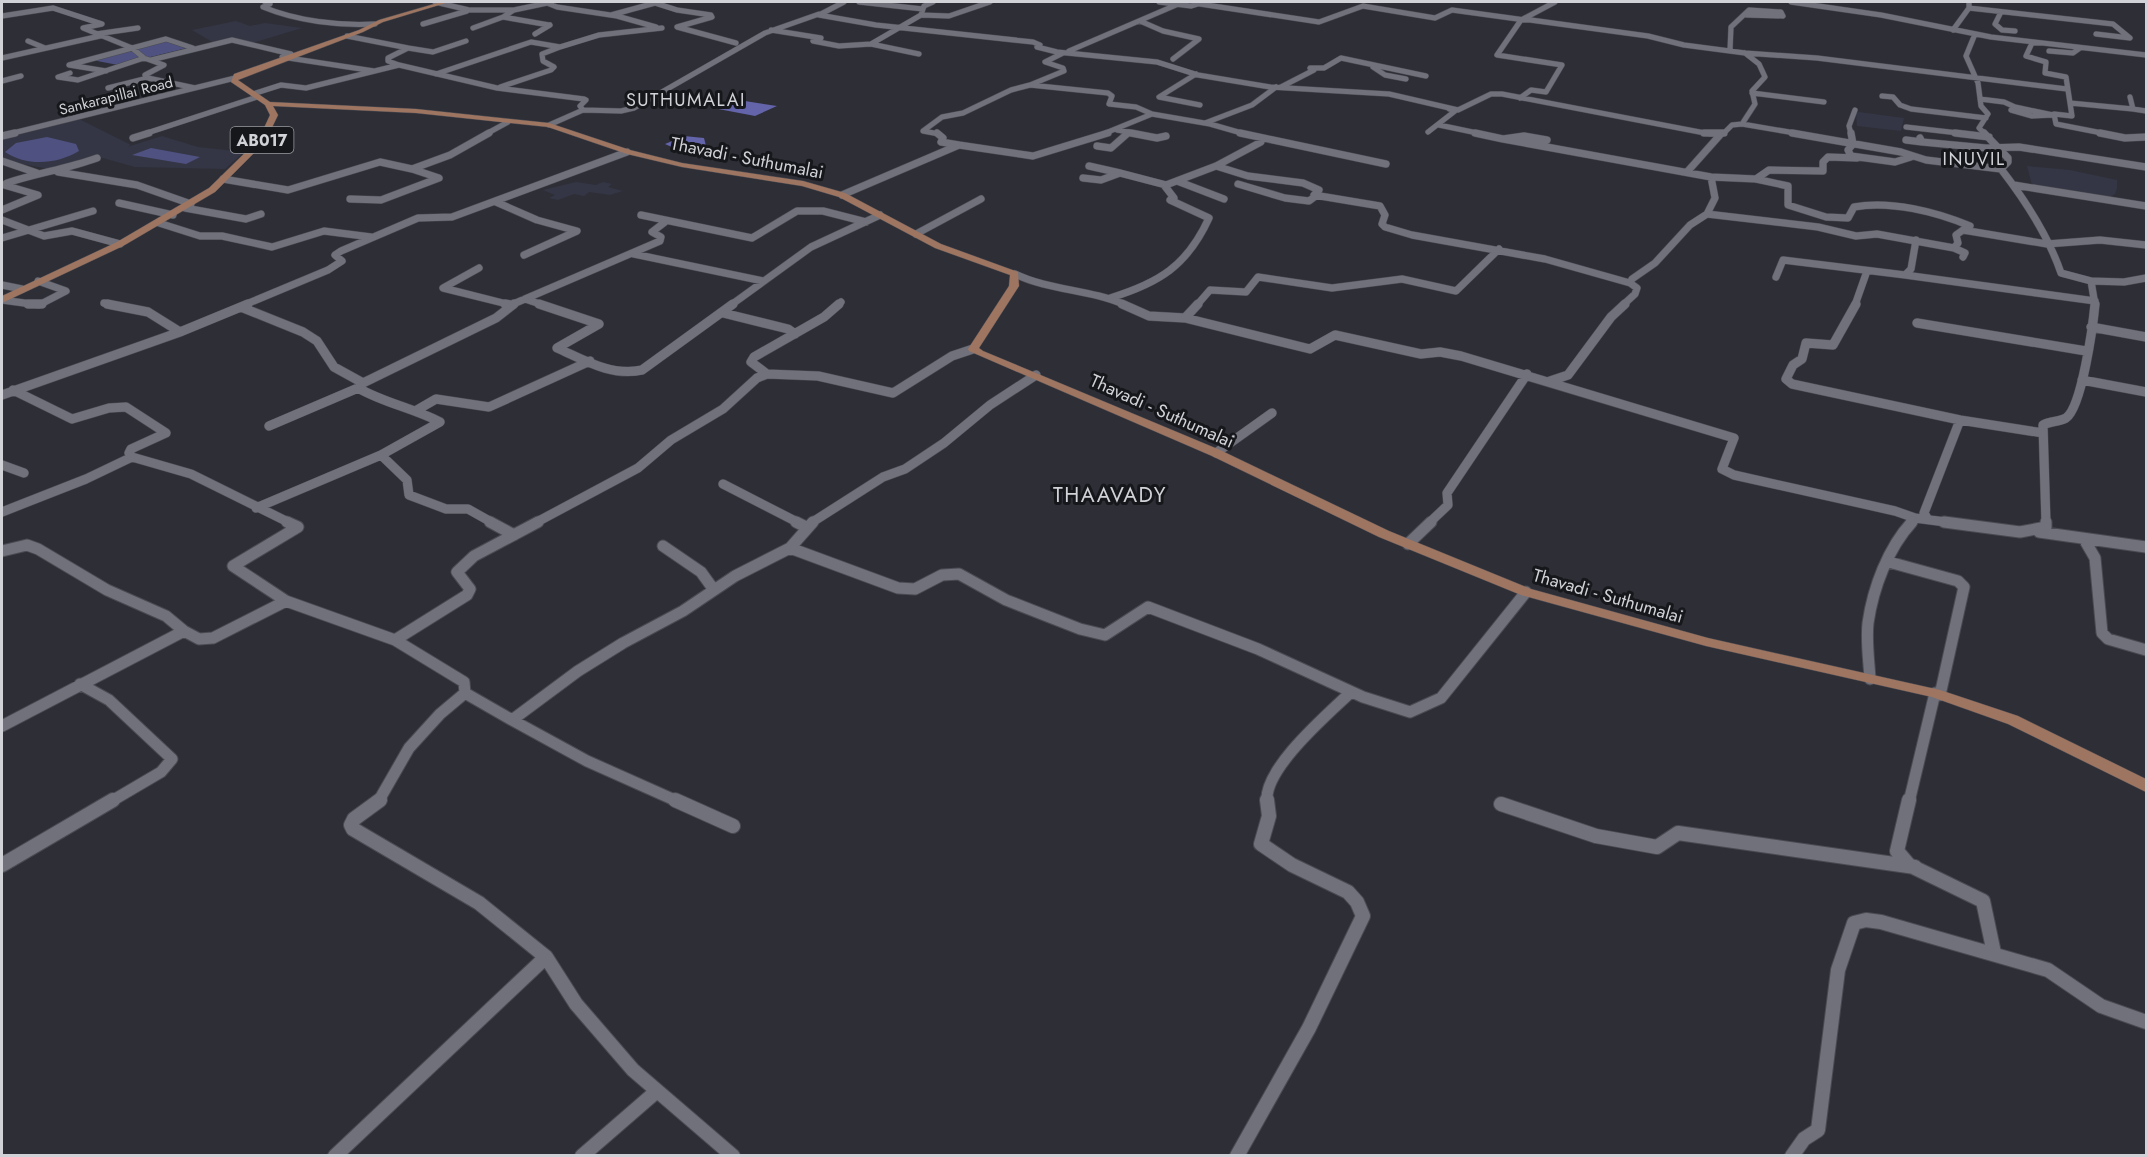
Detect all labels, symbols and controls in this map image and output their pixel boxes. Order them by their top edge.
street label: Sankarapillai Road [57,71,175,121]
district label: SUTHUMALAI [626,87,746,113]
road number: AB017 [230,127,294,153]
street label: Thavadi - Suthumalai [668,130,826,186]
district label: INUVIL [1942,146,2006,172]
street label: Thavadi - Suthumalai [1086,368,1238,454]
district label: THAAVADY [1053,480,1167,510]
street label: Thavadi - Suthumalai [1530,562,1686,630]

